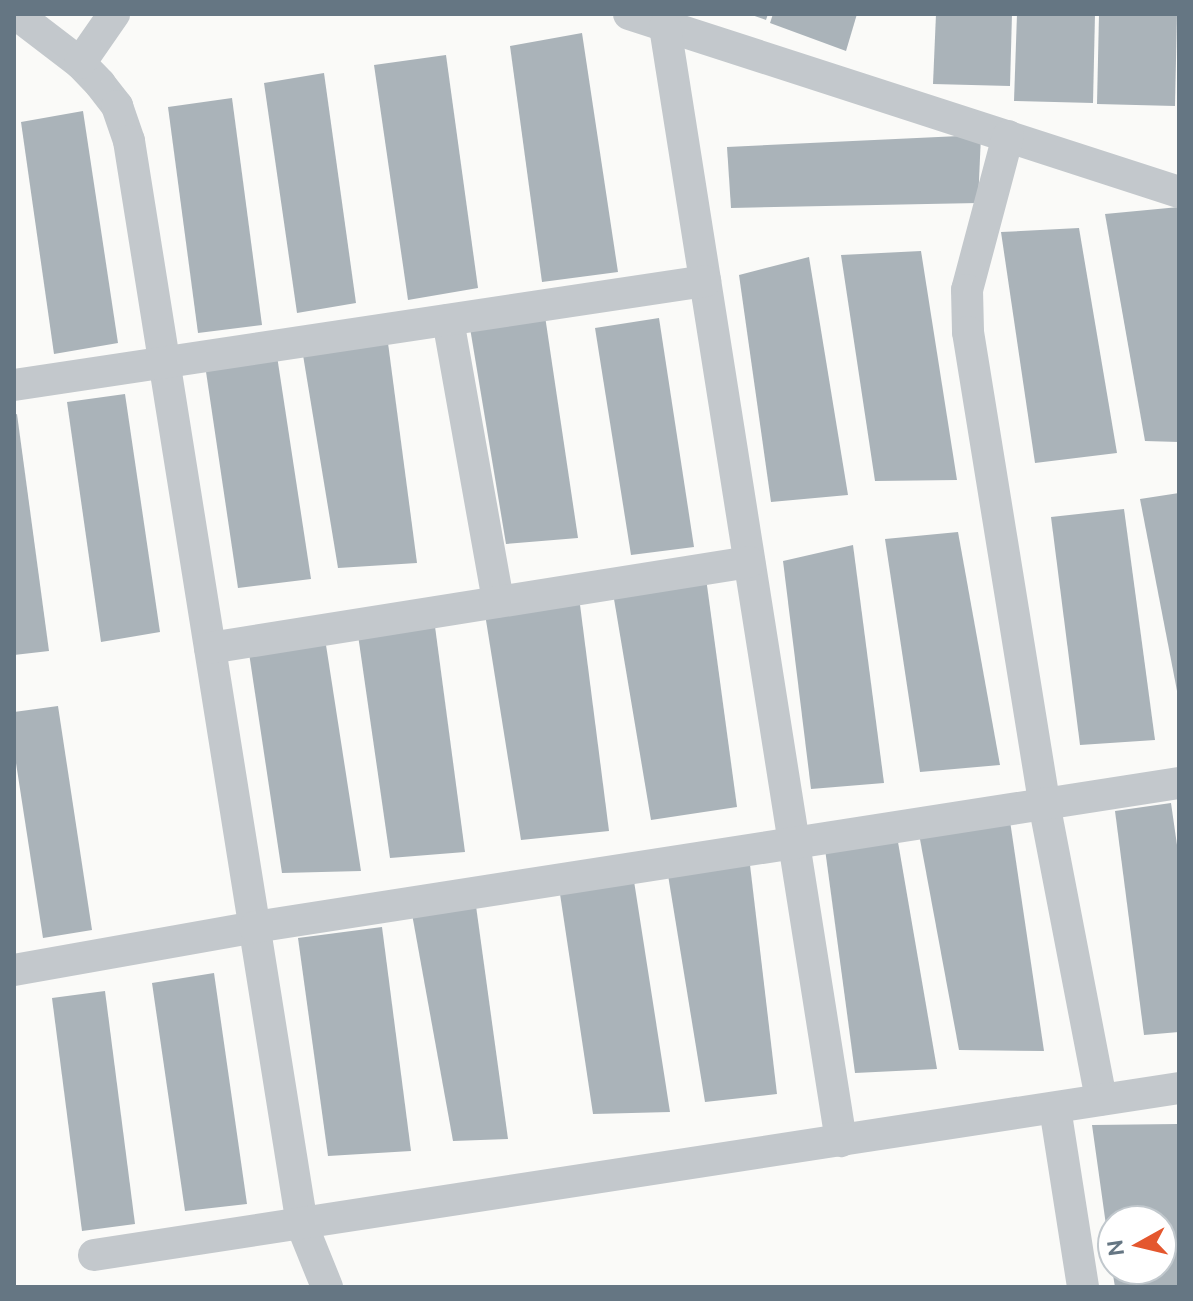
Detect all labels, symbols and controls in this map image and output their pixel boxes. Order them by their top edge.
north arrow [1097,1205,1177,1285]
text: N [1101,1238,1128,1258]

